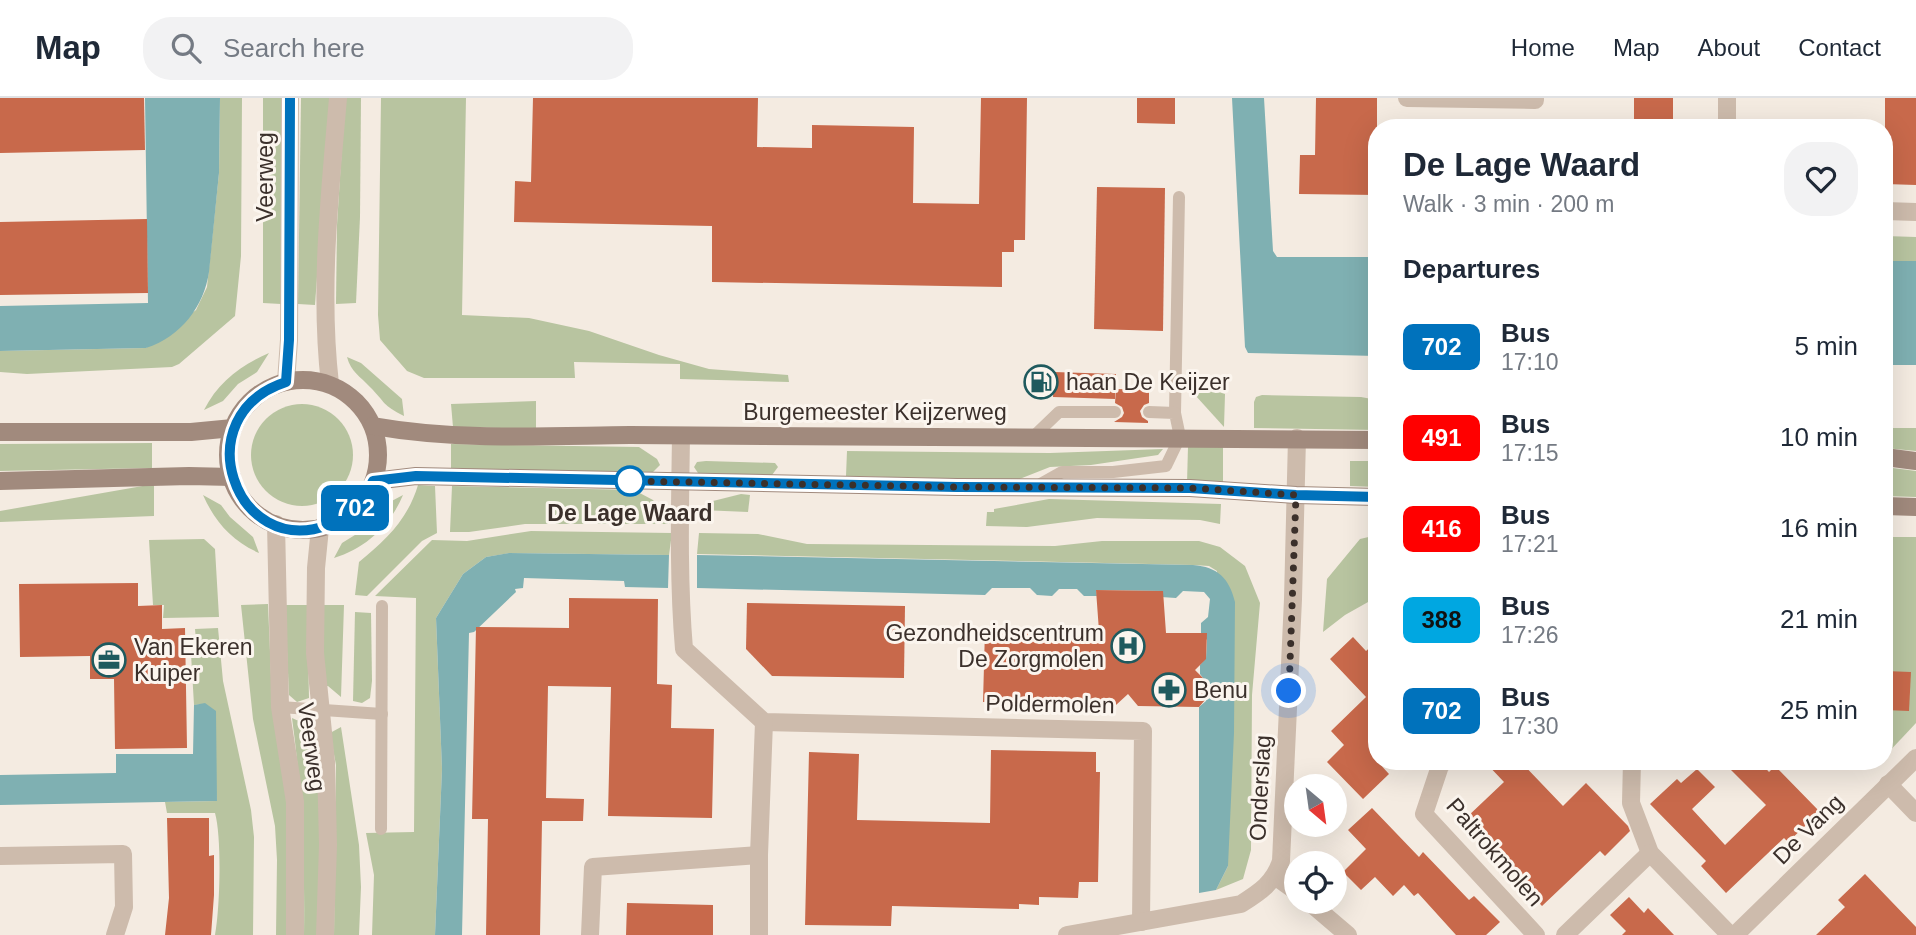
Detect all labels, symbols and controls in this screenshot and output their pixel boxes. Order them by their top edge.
search box [143,17,633,80]
text: Map [35,29,101,66]
icon: search [167,29,205,67]
text: Search here [223,33,365,63]
text: Home [1511,34,1575,61]
text: Map [1613,34,1660,61]
text: About [1698,34,1760,61]
text: Contact [1798,34,1881,61]
street label: Veerweg [252,132,278,222]
button: heart [1784,142,1858,216]
text: De Lage Waard [1403,146,1640,183]
text: Walk · 3 min · 200 m [1403,191,1614,217]
text: Departures [1403,254,1540,284]
text: Bus [1501,318,1550,348]
text: 5 min [1794,331,1858,361]
text: 702 [1421,333,1462,360]
text: 17:10 [1501,349,1559,375]
fuel station icon: haan De Keijzer [1022,363,1060,401]
place label: haan De Keijzer [1066,369,1230,395]
street label: Burgemeester Keijzerweg [743,399,1007,425]
text: Bus [1501,409,1550,439]
text: 10 min [1780,422,1858,452]
text: 491 [1421,424,1462,451]
text: 17:15 [1501,440,1559,466]
marker: De Lage Waard [615,466,645,496]
line badge: 702 [315,485,395,531]
text: 702 [335,494,375,521]
place label: De Lage Waard [547,500,713,526]
text: Bus [1501,500,1550,530]
text: 16 min [1780,513,1858,543]
text: 416 [1421,515,1462,542]
text: 17:21 [1501,531,1559,557]
text: Bus [1501,591,1550,621]
text: 21 min [1780,604,1858,634]
text: 388 [1421,606,1462,633]
place label: Gezondheidscentrum De Zorgmolen [885,620,1104,672]
text: 17:26 [1501,622,1559,648]
hospital icon: Gezondheidscentrum De Zorgmolen [1109,627,1147,665]
place label: Van Ekeren Kuiper [134,634,252,686]
office icon: Van Ekeren Kuiper [90,641,128,679]
pharmacy icon: Benu [1150,671,1188,709]
your location [1271,673,1306,708]
place label: Benu [1194,677,1248,703]
text: Bus [1501,682,1550,712]
street label: Poldermolen [985,690,1115,718]
text: 25 min [1780,695,1858,725]
text: 702 [1421,697,1462,724]
street label: Veerweg [293,701,331,793]
text: 17:30 [1501,713,1559,739]
street label: Onderslag [1244,734,1276,842]
north arrow [1284,774,1348,836]
map controls [1284,774,1347,914]
street label: De Vang [1768,789,1848,869]
street label: Paltrokmolen [1441,793,1549,911]
button: locate [1284,851,1347,914]

